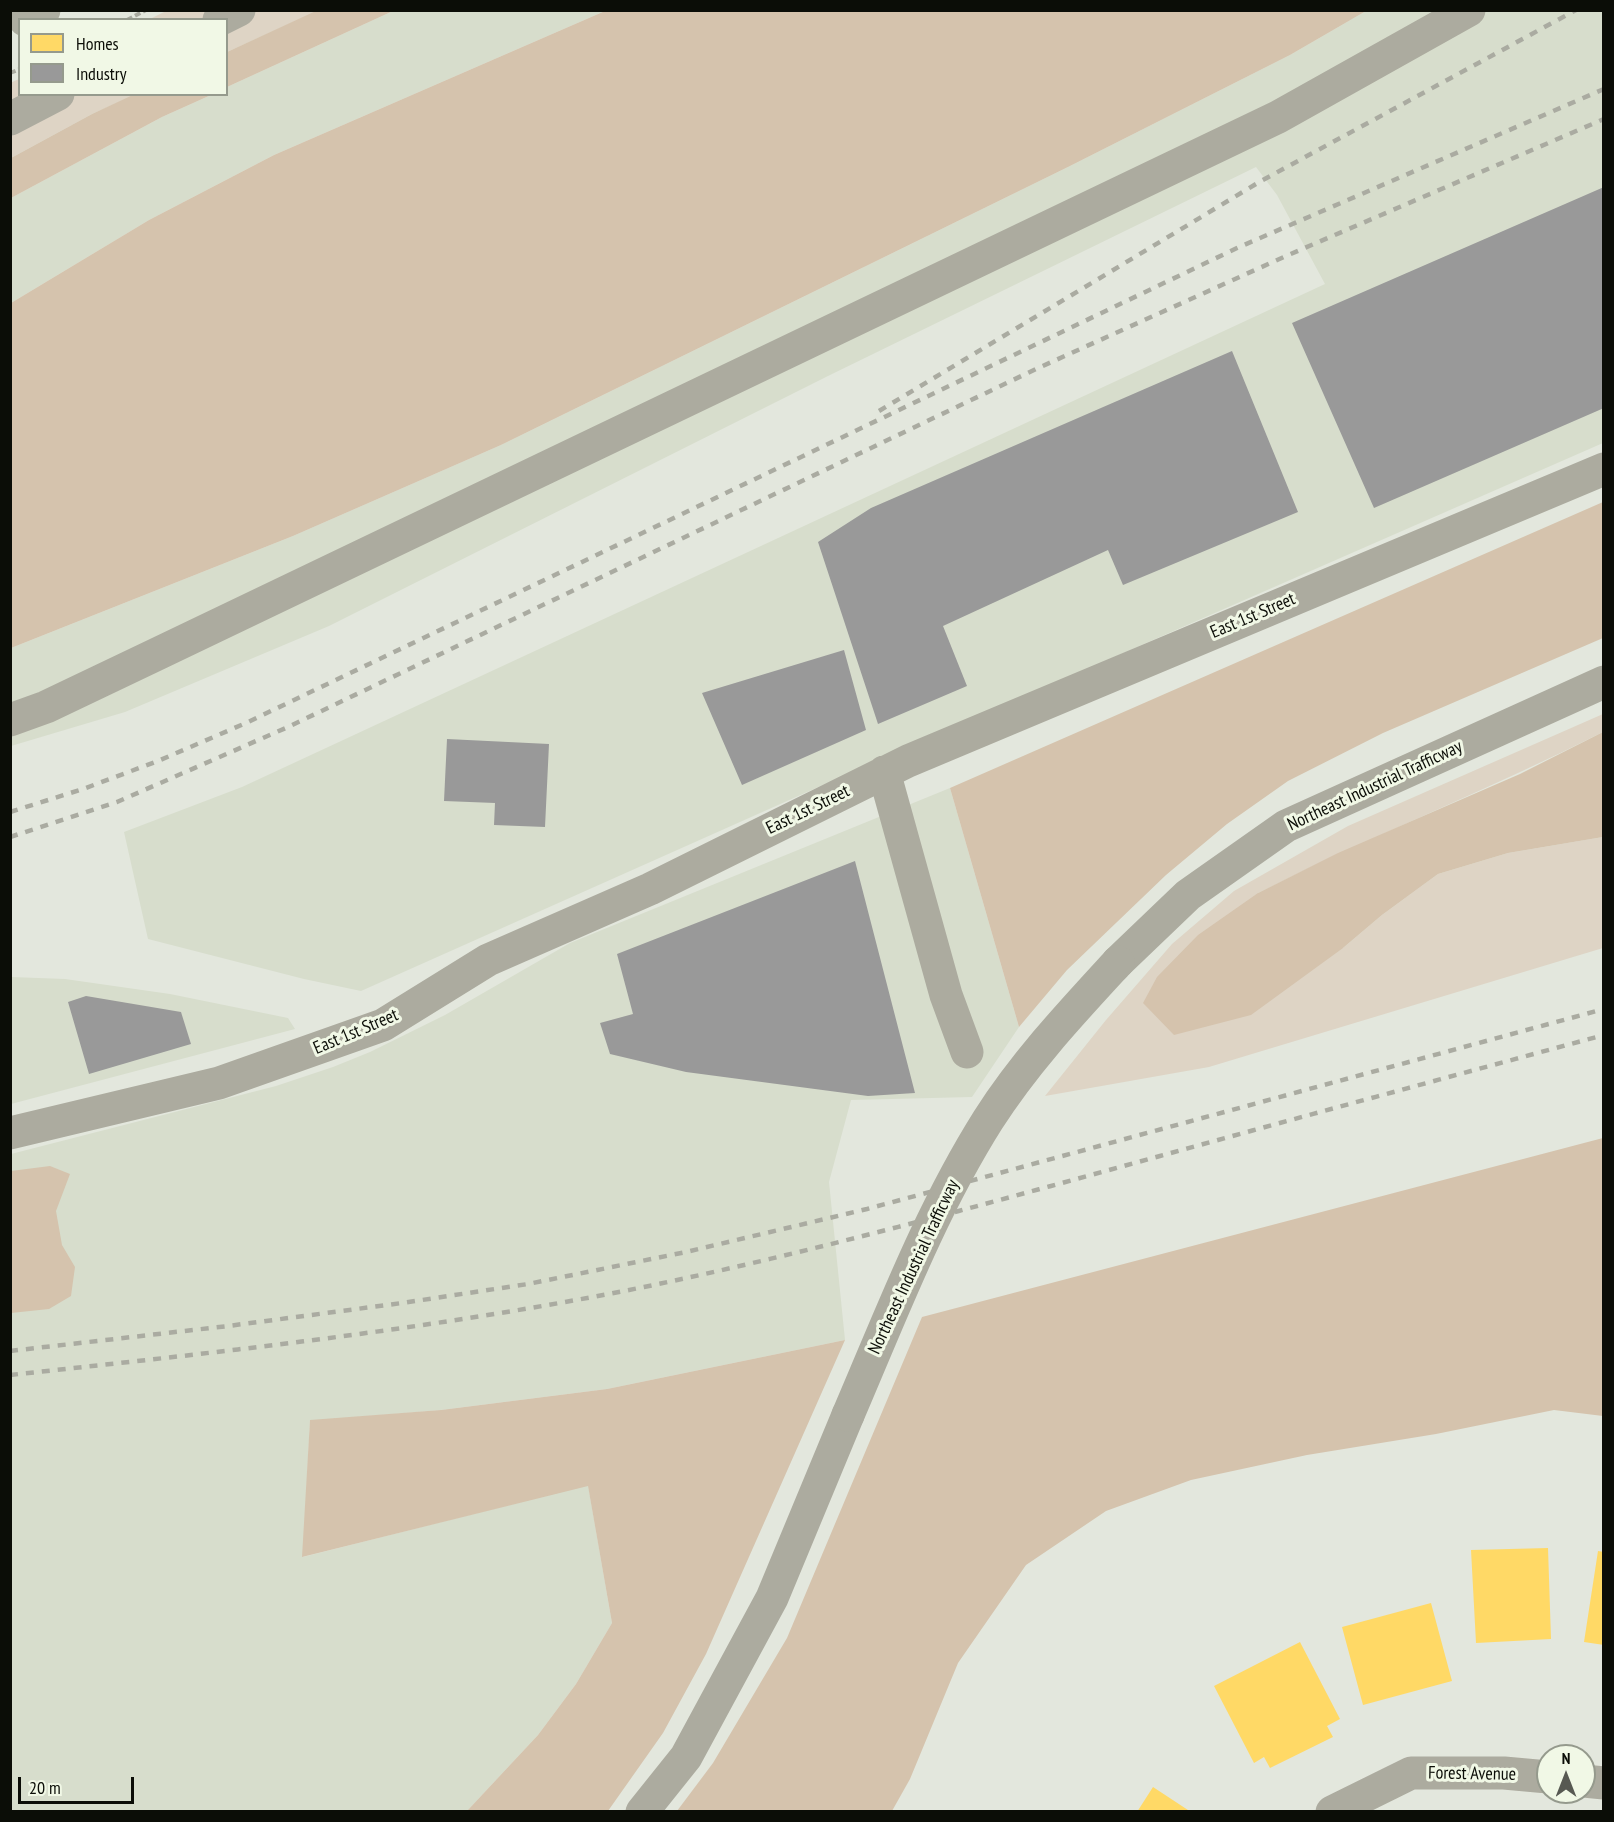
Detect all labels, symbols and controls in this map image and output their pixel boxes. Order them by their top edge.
legend [18,18,228,96]
text: Homes [76,32,119,55]
text: Industry [76,62,126,85]
street label: East 1st Street [1207,588,1299,644]
street label: Northeast Industrial Trafficway [1284,736,1466,836]
street label: East 1st Street [763,781,853,839]
street label: East 1st Street [310,1004,402,1060]
street label: Northeast Industrial Trafficway [864,1176,964,1358]
north arrow [1536,1744,1596,1804]
text: N [1562,1748,1570,1768]
street label: Forest Avenue [1428,1762,1516,1786]
scale bar [21,1765,136,1803]
text: 20 m [29,1776,61,1799]

